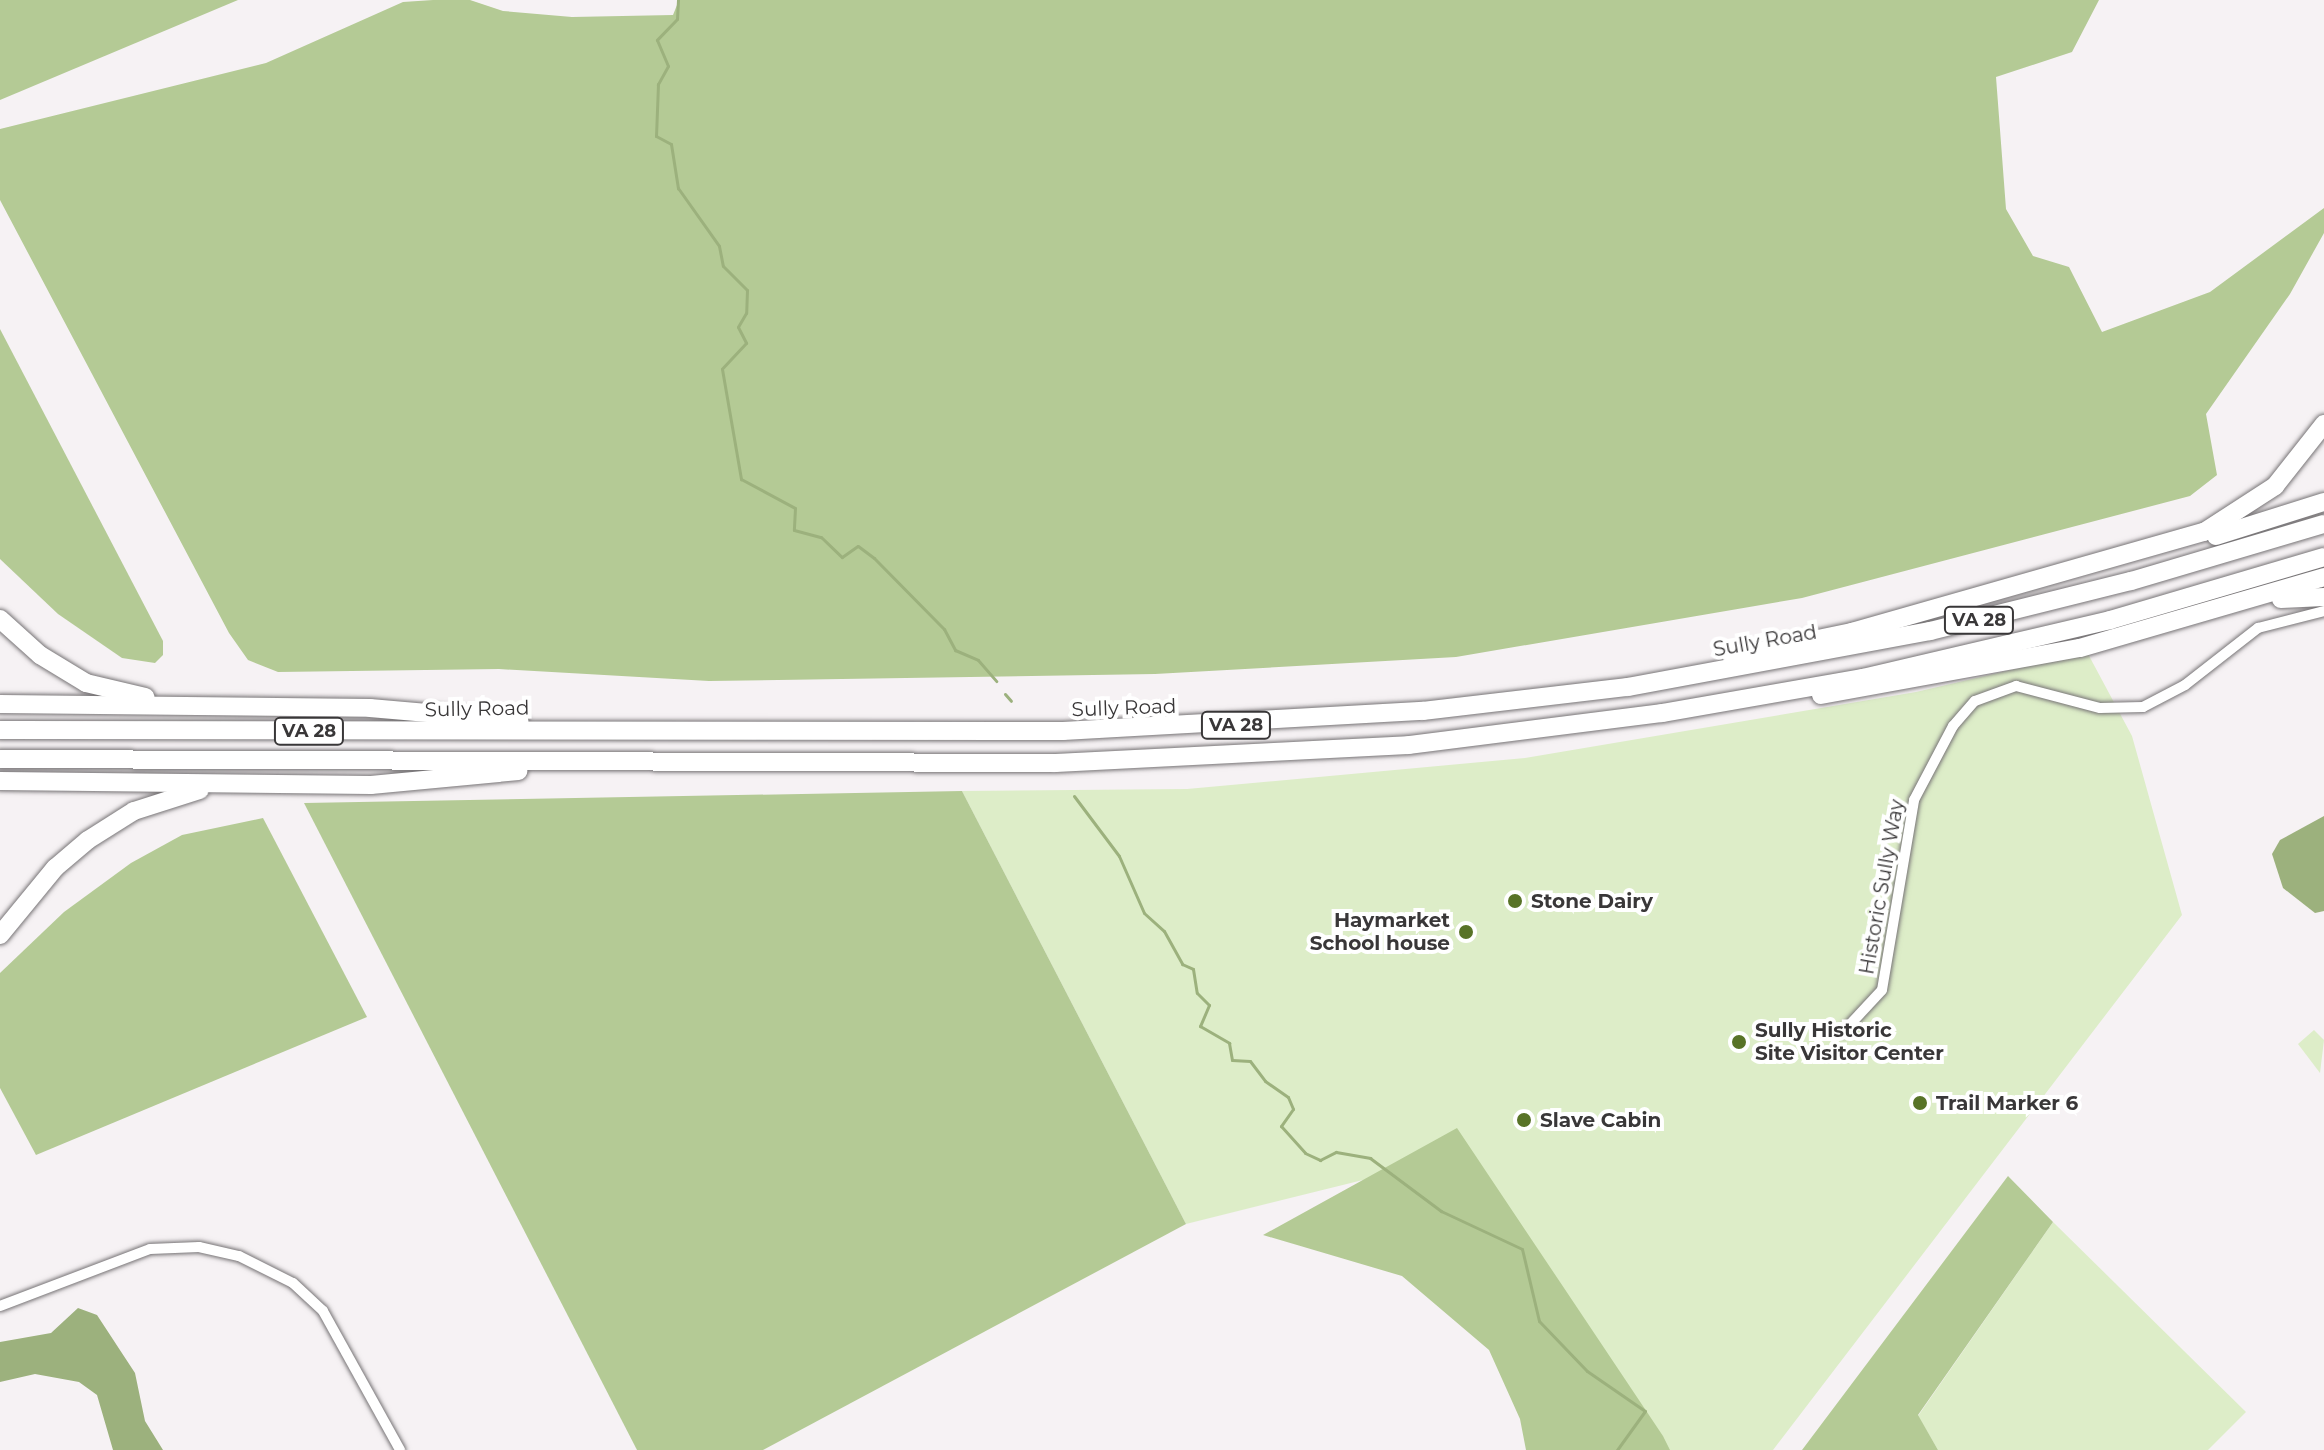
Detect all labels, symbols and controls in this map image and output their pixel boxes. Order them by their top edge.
road number: VA 28 [1943,606,2015,634]
street label: Sully Road [1711,620,1819,662]
street label: Sully Road [1071,694,1177,722]
street label: Sully Road [424,696,530,722]
road number: VA 28 [1200,711,1272,739]
road number: VA 28 [273,717,345,745]
street label: Historic Sully Way [1855,798,1909,976]
place label: Stone Dairy [1531,889,1653,913]
marker: Stone Dairy [1506,892,1524,910]
place label: Haymarket School house [1310,908,1450,955]
marker: Haymarket School house [1457,923,1475,941]
place label: Sully Historic Site Visitor Center [1755,1018,1944,1065]
marker: Sully Historic Site Visitor Center [1730,1033,1748,1051]
place label: Trail Marker 6 [1936,1091,2078,1115]
marker: Trail Marker 6 [1911,1094,1929,1112]
place label: Slave Cabin [1540,1108,1661,1132]
marker: Slave Cabin [1515,1111,1533,1129]

